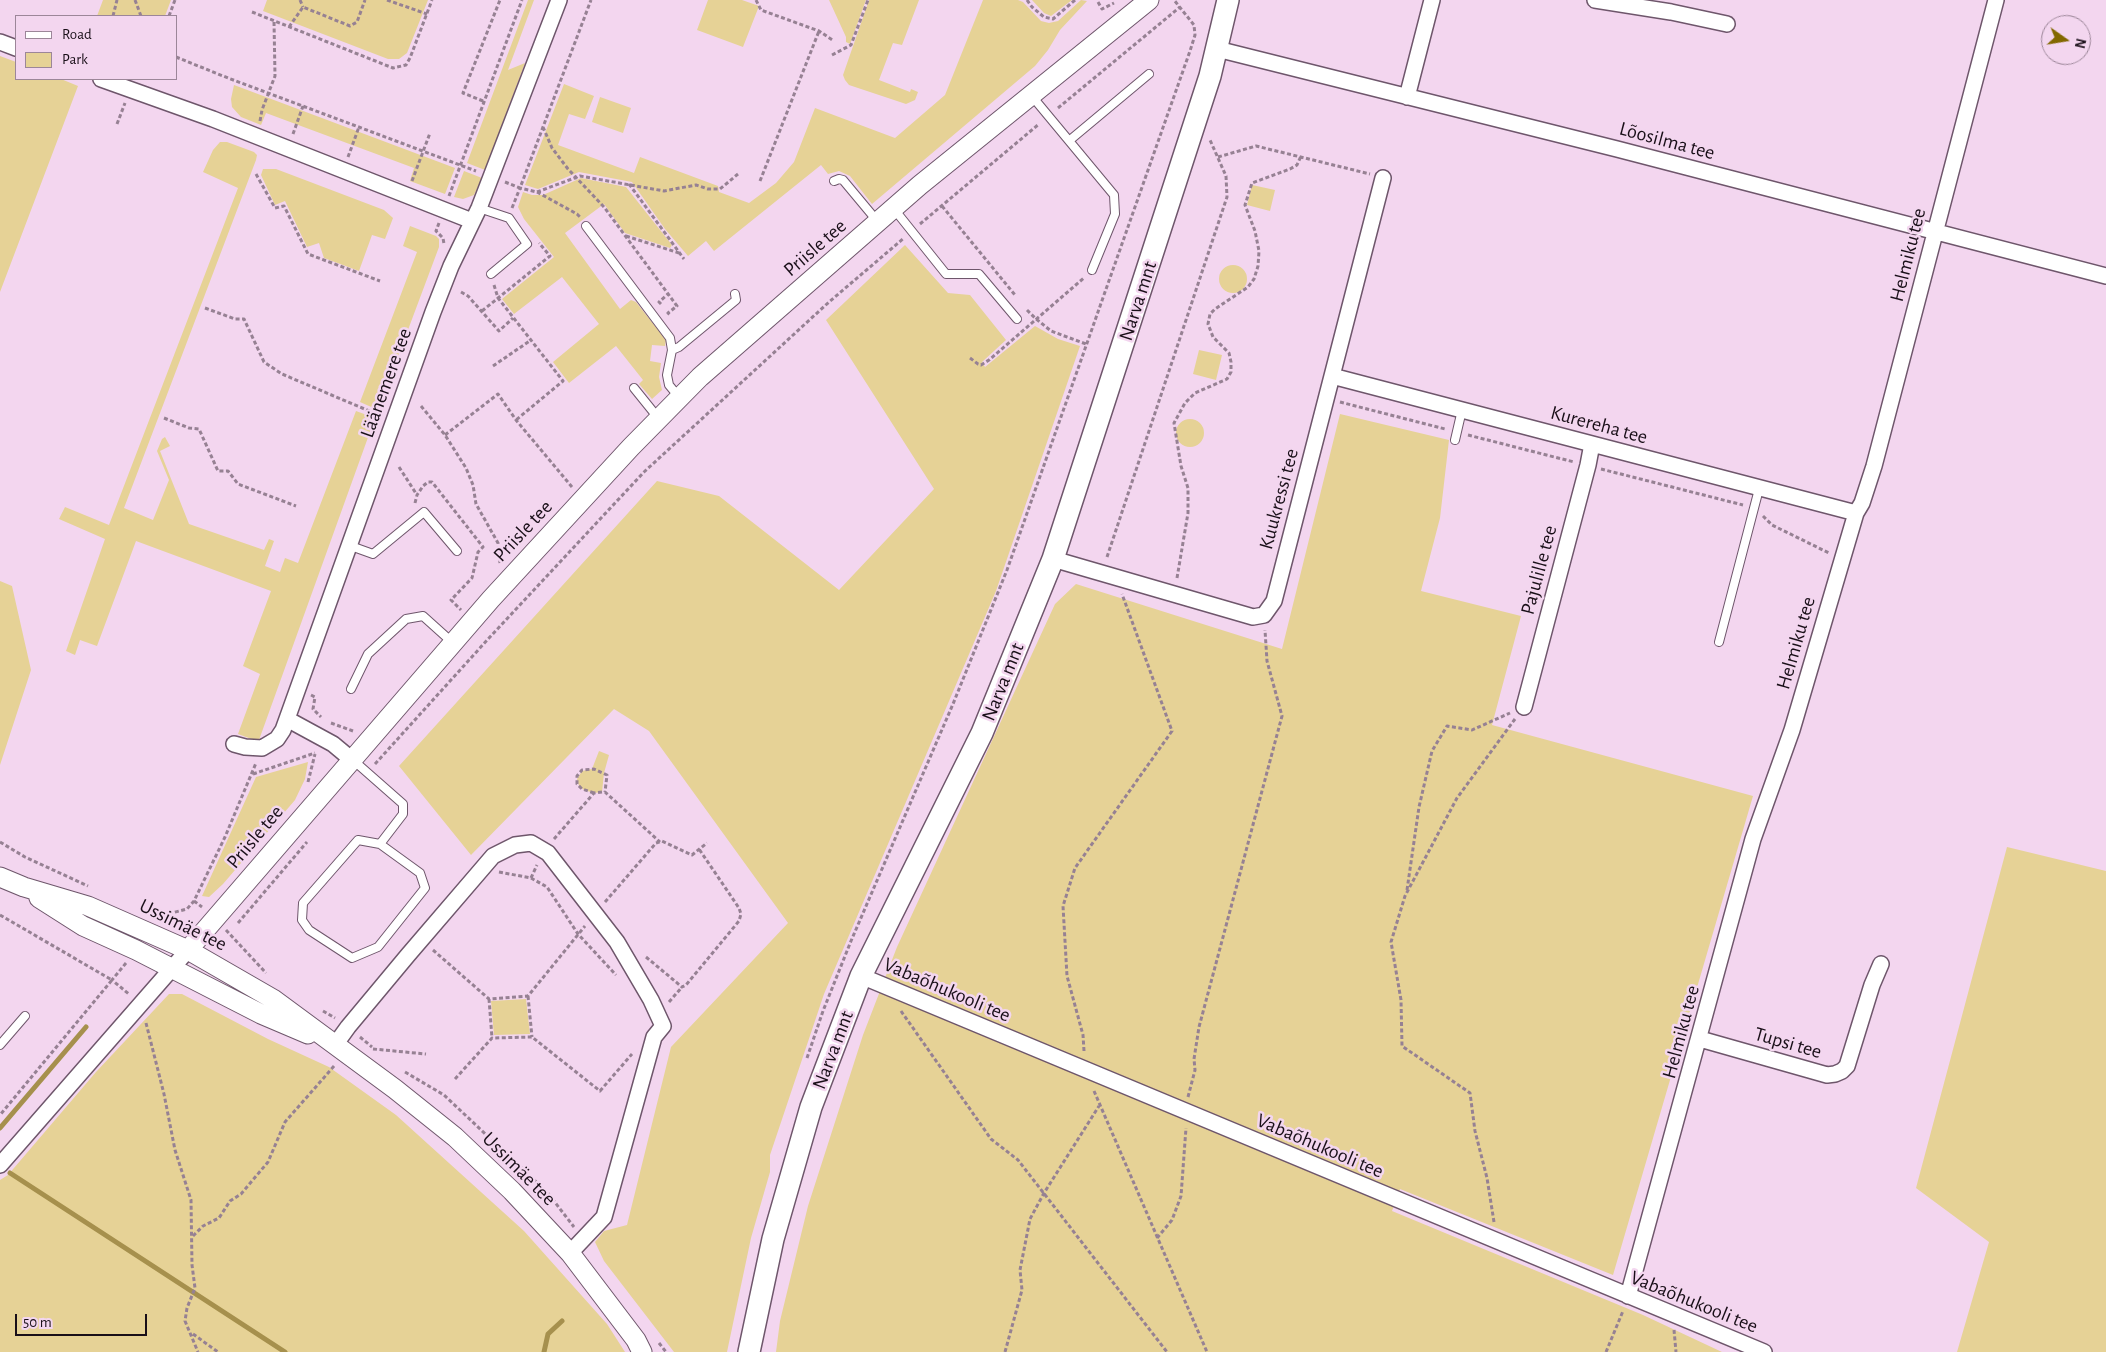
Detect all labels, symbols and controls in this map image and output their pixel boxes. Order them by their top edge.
legend [15,15,178,80]
north arrow [2041,15,2091,65]
text: Road [62,27,92,42]
text: N [2072,37,2088,49]
text: Park [62,52,88,67]
street label: Lõosilma tee [1617,117,1717,165]
street label: Helmiku tee [1885,206,1931,304]
street label: Priisle tee [779,214,851,282]
street label: Narva mnt [1114,258,1162,344]
street label: Läänemere tee [355,325,417,441]
street label: Kurereha tee [1548,401,1650,449]
street label: Kuukressi tee [1254,446,1304,552]
street label: Priisle tee [488,495,558,567]
street label: Pajulille tee [1516,523,1562,617]
street label: Helmiku tee [1771,594,1821,692]
street label: Narva mnt [976,639,1030,725]
street label: Priisle tee [221,800,289,874]
street label: Ussimäe tee [135,894,231,956]
street label: Vabaõhukooli tee [880,952,1014,1028]
street label: Helmiku tee [1657,983,1705,1081]
street label: Narva mnt [807,1007,859,1093]
street label: Tupsi tee [1752,1022,1824,1064]
street label: Vabaõhukooli tee [1253,1108,1387,1184]
street label: Ussimäe tee [477,1127,561,1211]
street label: Vabaõhukooli tee [1627,1266,1761,1338]
scale bar [18,1304,150,1336]
text: 50 m [23,1315,52,1330]

